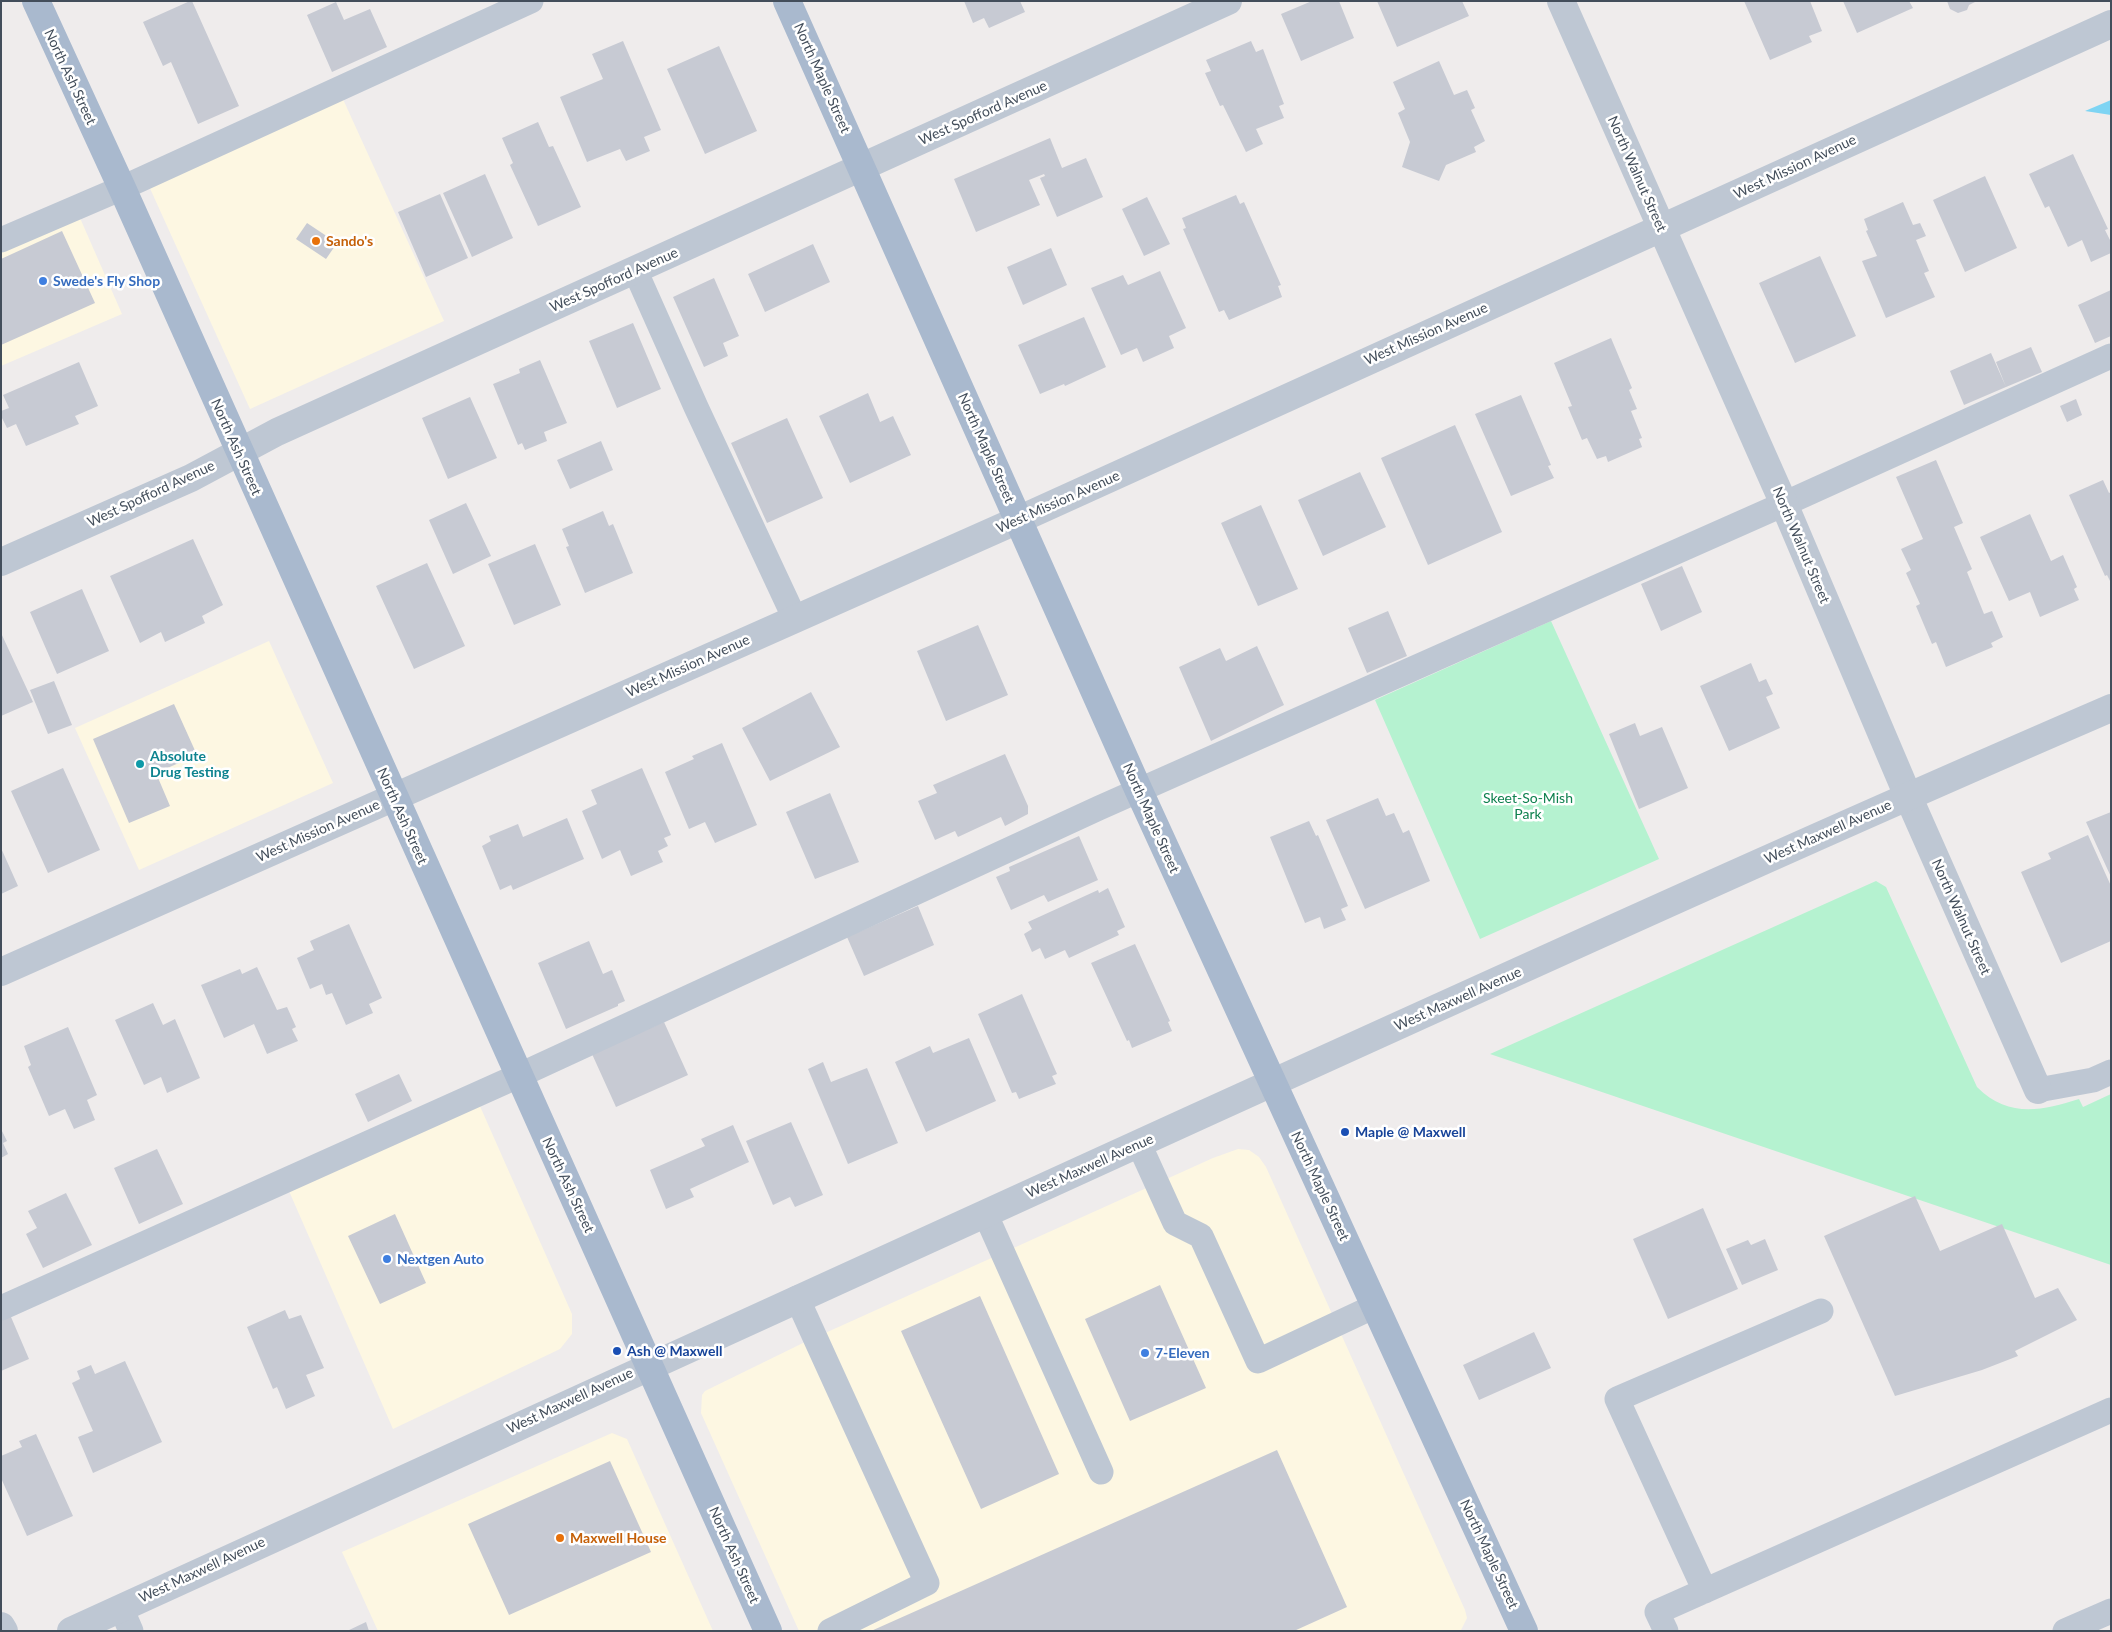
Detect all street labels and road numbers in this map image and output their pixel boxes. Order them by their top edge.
street label: North Maple Street [790,20,854,136]
street label: North Ash Street [40,26,100,128]
street label: West Spofford Avenue [916,77,1050,149]
street label: North Walnut Street [1604,114,1670,234]
street label: West Mission Avenue [1731,131,1859,203]
street label: West Spofford Avenue [547,244,681,316]
street label: West Mission Avenue [1362,299,1490,369]
street label: North Maple Street [954,390,1018,506]
street label: North Ash Street [207,396,265,498]
street label: West Spofford Avenue [85,457,217,531]
street label: West Mission Avenue [994,467,1122,537]
street label: North Walnut Street [1769,484,1833,606]
street label: West Mission Avenue [624,631,752,701]
street label: North Maple Street [1119,760,1183,876]
street label: North Ash Street [373,765,431,867]
street label: West Mission Avenue [254,796,382,866]
street label: West Maxwell Avenue [1762,796,1894,868]
street label: North Walnut Street [1928,857,1994,977]
street label: West Maxwell Avenue [1392,963,1524,1035]
street label: North Maple Street [1287,1129,1353,1243]
street label: West Maxwell Avenue [1024,1130,1156,1202]
street label: North Ash Street [538,1134,598,1236]
street label: West Maxwell Avenue [504,1364,636,1438]
street label: North Maple Street [1456,1497,1522,1611]
street label: North Ash Street [705,1504,763,1606]
street label: West Maxwell Avenue [136,1533,268,1607]

